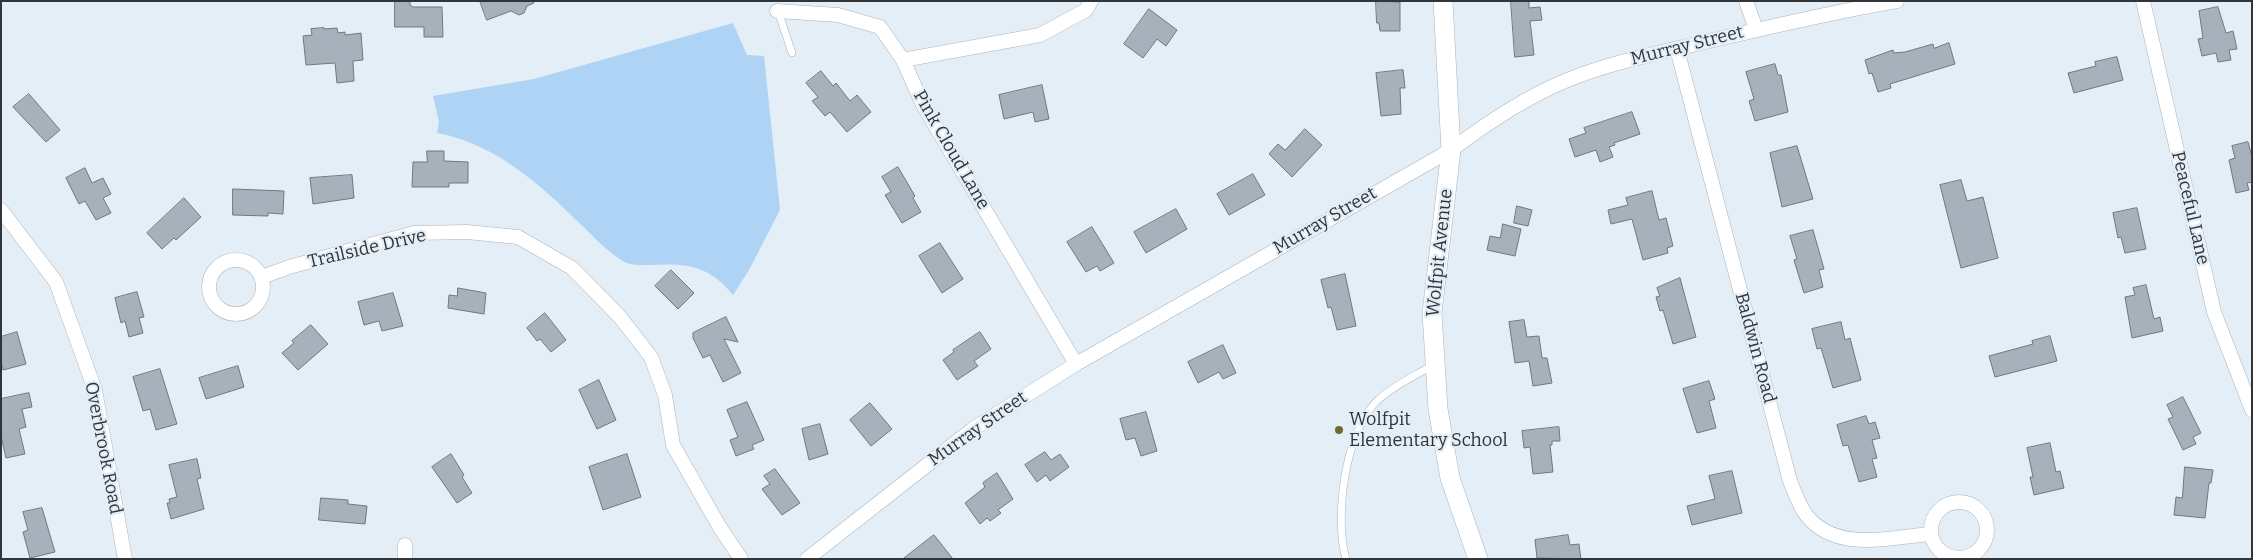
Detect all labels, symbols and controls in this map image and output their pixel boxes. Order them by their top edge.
street label: Murray Street [1628,22,1746,70]
street label: Pink Cloud Lane [908,87,994,213]
street label: Peaceful Lane [2166,149,2214,267]
street label: Murray Street [1270,183,1380,259]
street label: Wolfpit Avenue [1423,188,1457,318]
street label: Trailside Drive [306,225,428,273]
street label: Baldwin Road [1730,290,1780,406]
street label: Overbrook Road [80,380,126,516]
street label: Murray Street [924,387,1032,471]
place label: Wolfpit Elementary School [1349,409,1508,452]
marker: Wolfpit Elementary School [1333,424,1345,436]

